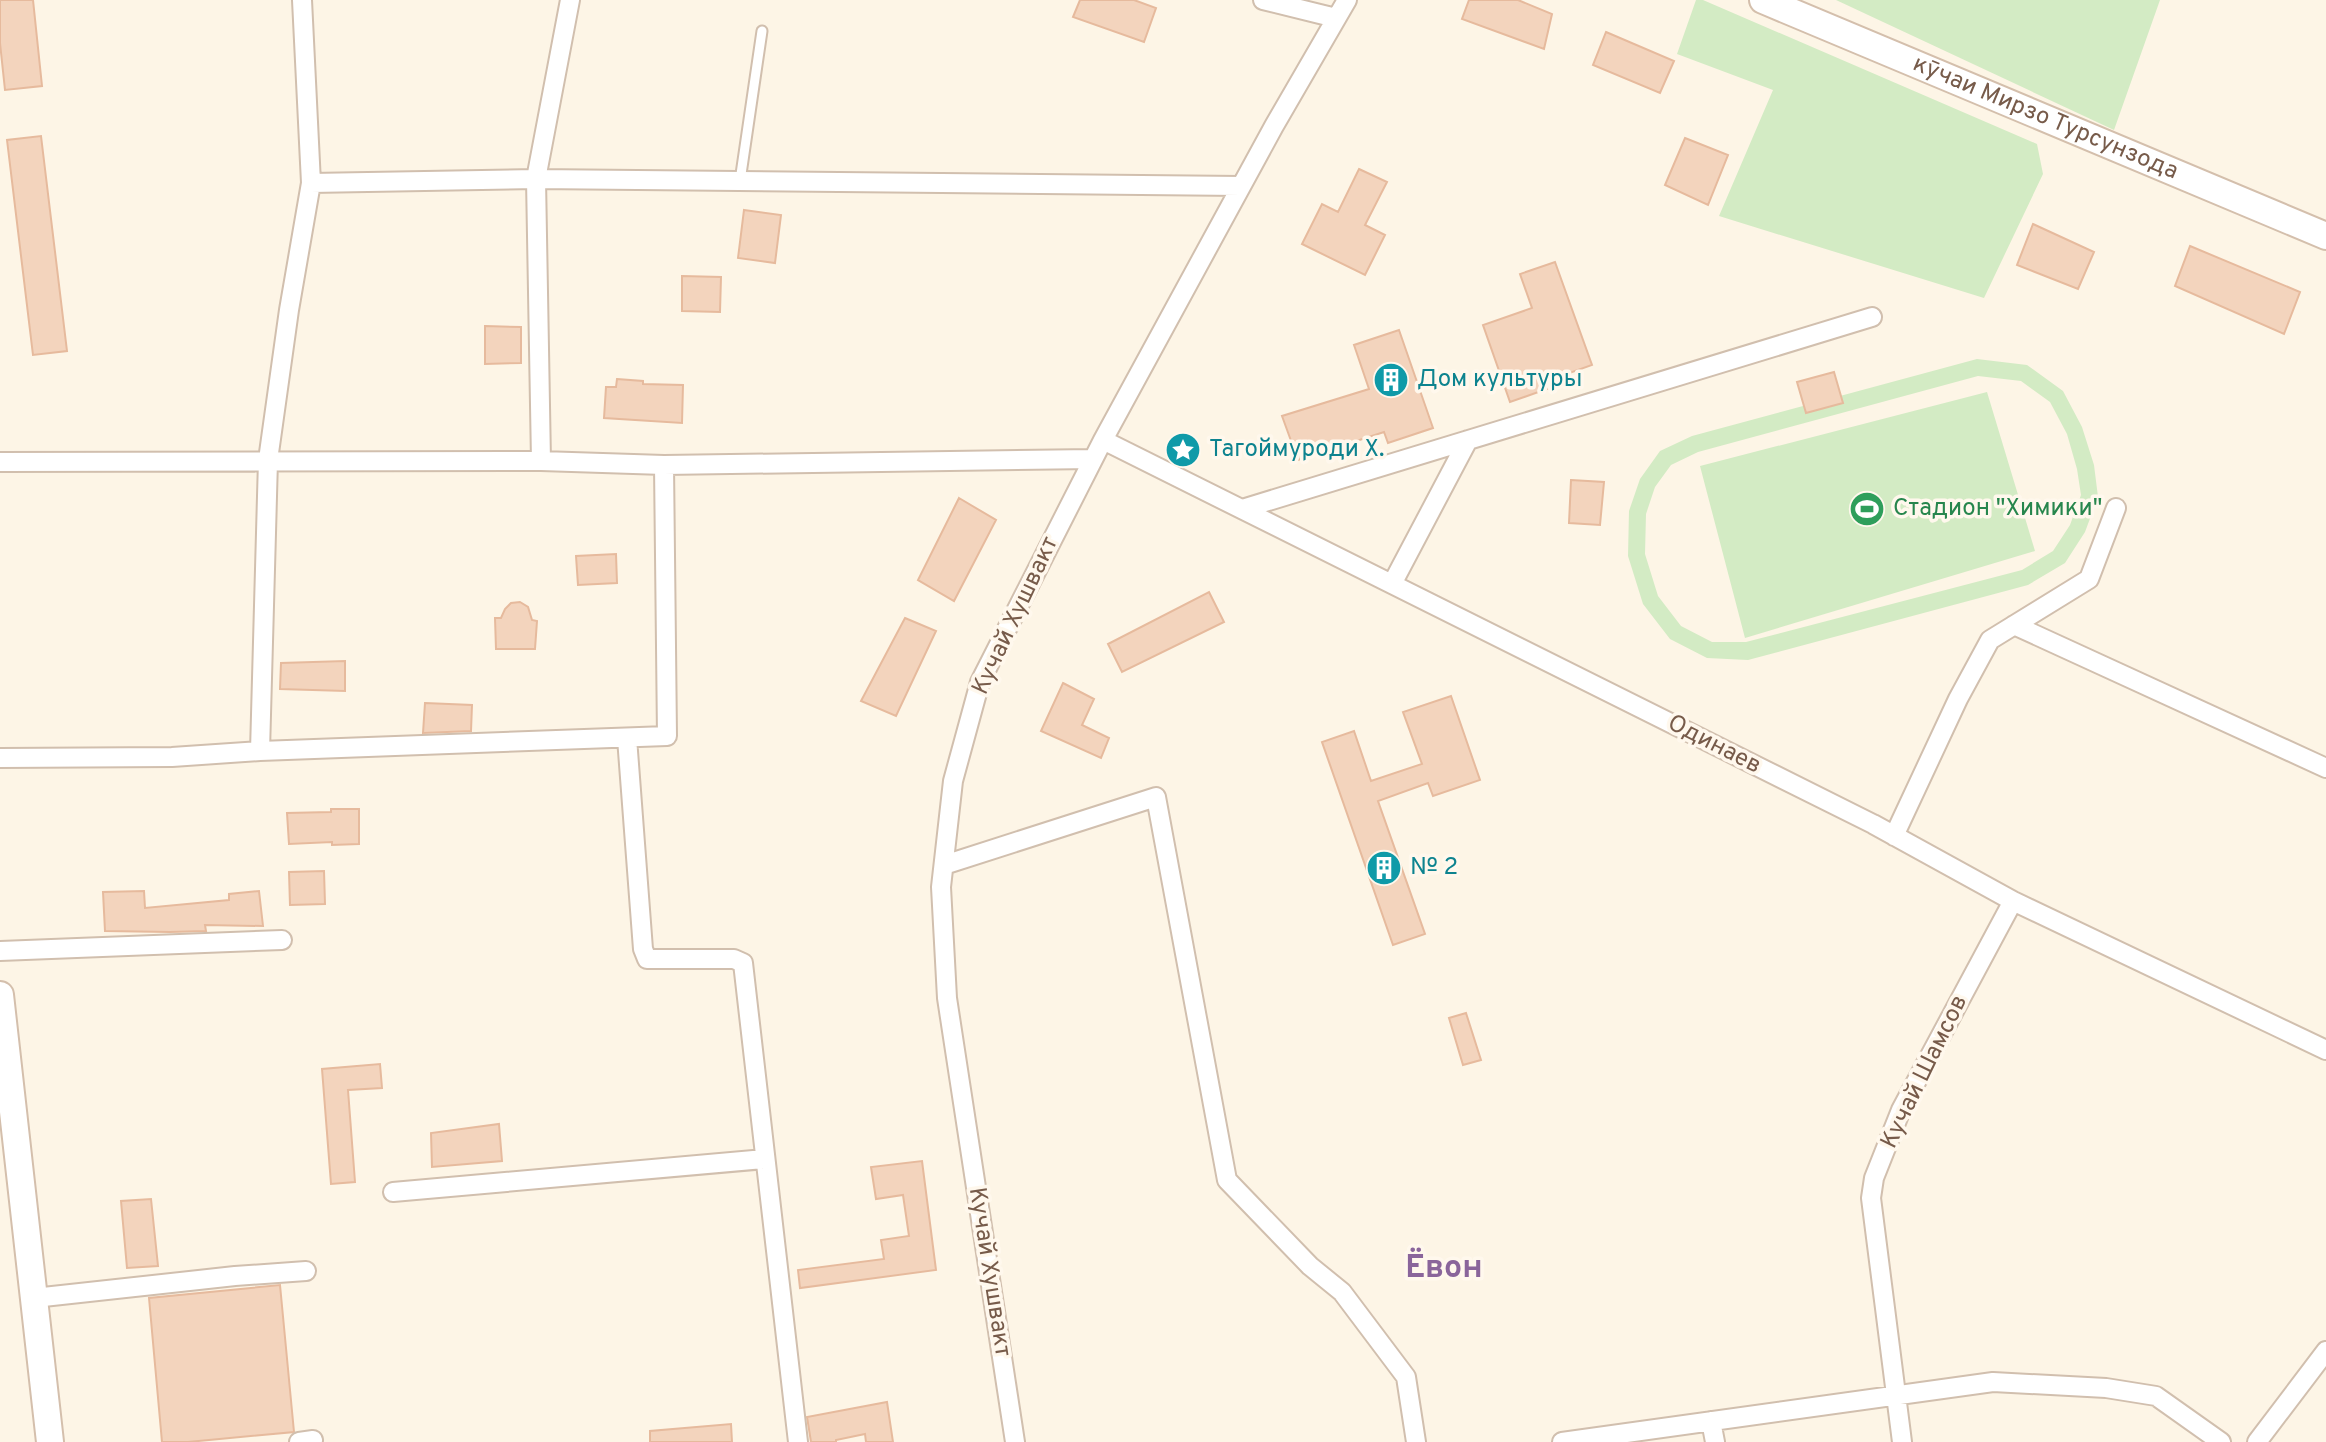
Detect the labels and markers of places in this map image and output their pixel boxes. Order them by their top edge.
building icon: Дом культуры [1372,361,1410,399]
place label: Дом культуры [1417,365,1582,395]
place icon: Тагоймуроди Х. [1164,431,1202,469]
place label: Тагоймуроди Х. [1209,435,1384,465]
sports icon: Стадион "Химики" [1848,490,1886,528]
place label: Стадион "Химики" [1893,494,2102,524]
building icon: № 2 [1365,849,1403,887]
place label: № 2 [1410,853,1458,883]

